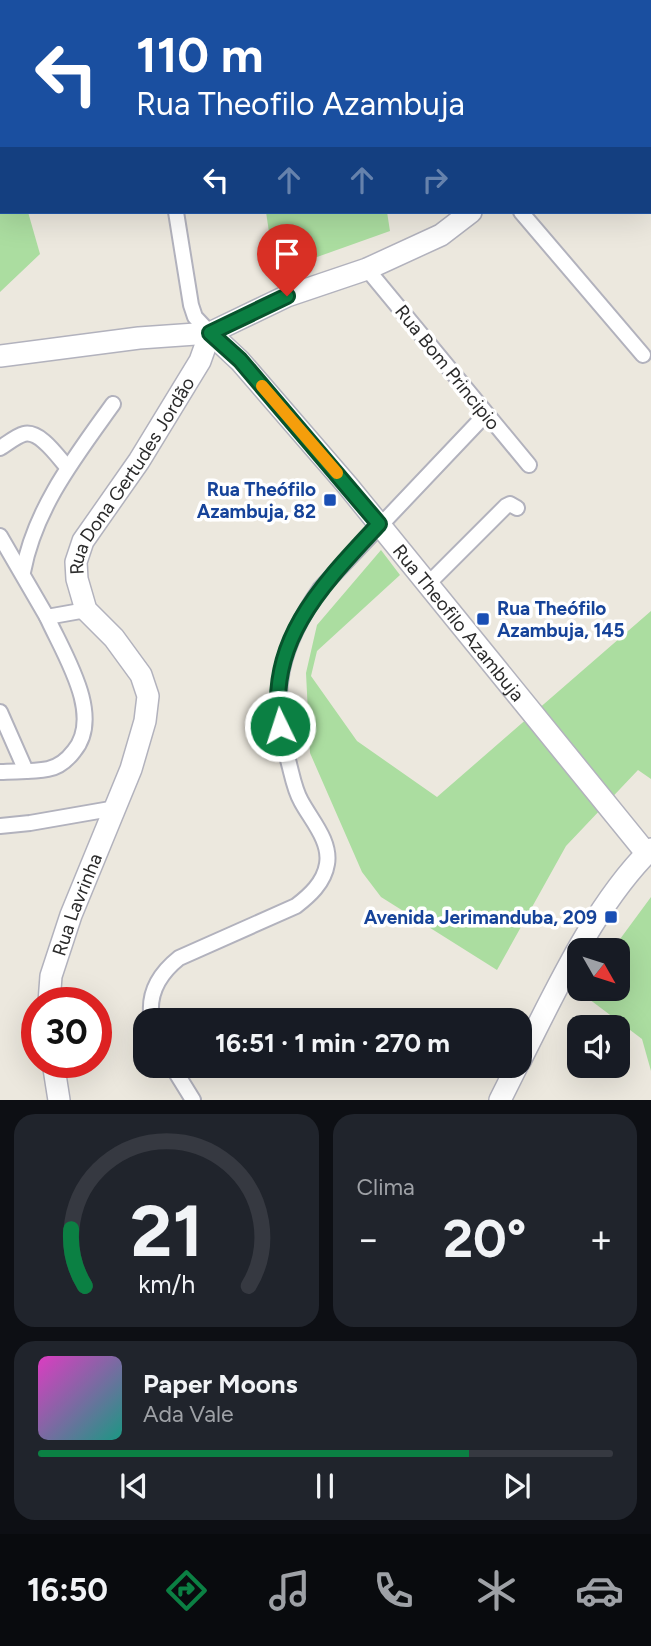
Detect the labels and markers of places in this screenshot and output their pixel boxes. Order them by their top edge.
pin [257,224,317,296]
place label: Rua Theófilo Azambuja, 82 [197,478,316,523]
marker: Rua Theófilo Azambuja, 82 [322,492,338,508]
place label: Rua Theófilo Azambuja, 145 [497,597,625,642]
marker: Rua Theófilo Azambuja, 145 [475,611,491,627]
place label: Avenida Jerimanduba, 209 [364,906,597,929]
marker: Avenida Jerimanduba, 209 [603,909,619,925]

